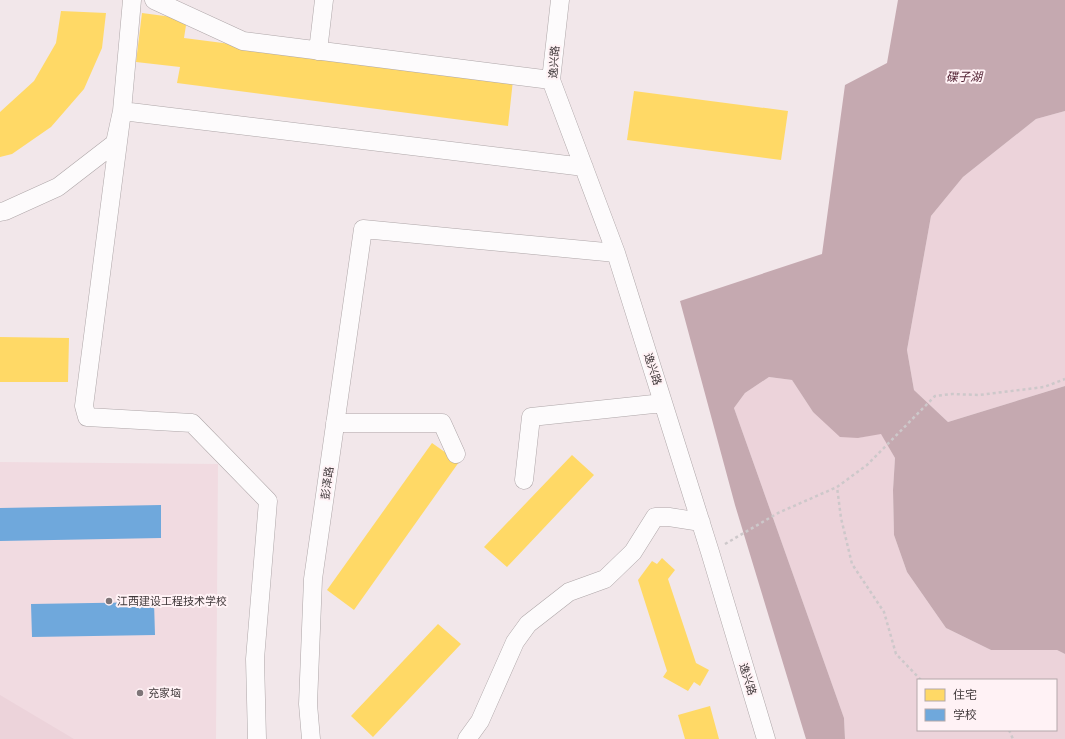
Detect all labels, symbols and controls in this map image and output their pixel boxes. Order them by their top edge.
street label: 逸兴路 [547,45,561,79]
water label: 碟子湖 [946,70,984,84]
street label: 逸兴路 [642,351,664,387]
street label: 彭泽路 [319,466,335,500]
place label: 江西建设工程技术学校 [117,595,227,607]
marker: 江西建设工程技术学校 [104,596,114,606]
street label: 逸兴路 [737,661,759,697]
legend [917,679,1057,731]
place label: 充家垴 [148,687,181,699]
marker: 充家垴 [135,688,145,698]
text: 住宅 [953,688,977,702]
text: 学校 [953,708,977,722]

